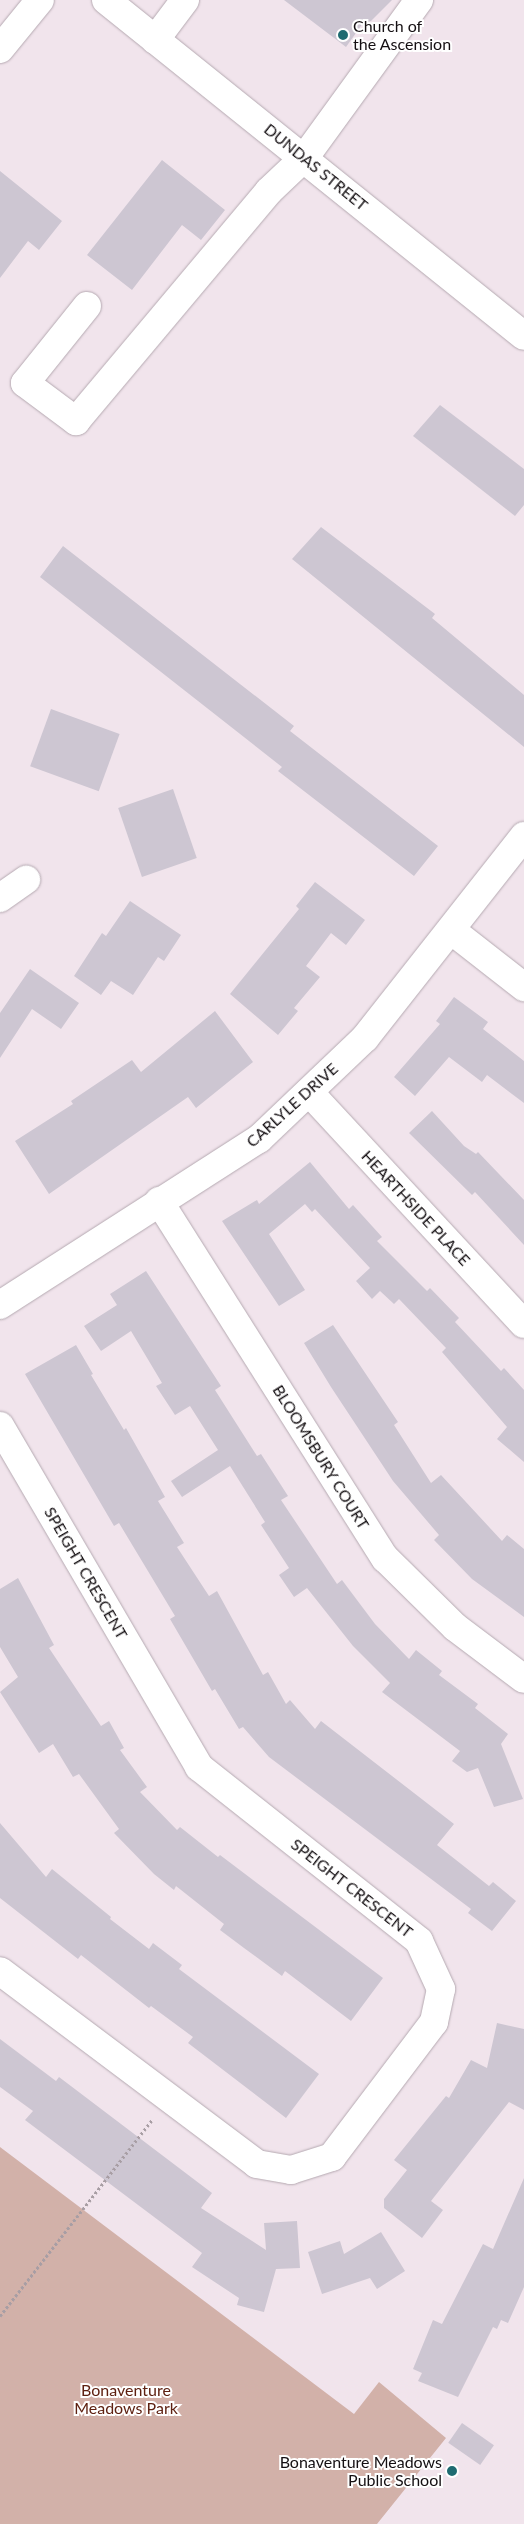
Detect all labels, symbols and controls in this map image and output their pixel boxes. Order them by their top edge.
place label: Church of the Ascension [353,16,452,54]
marker: Church of the Ascension [337,29,349,41]
street label: DUNDAS STREET [260,119,372,215]
street label: CARLYLE DRIVE [242,1059,342,1151]
street label: HEARTHSIDE PLACE [358,1146,474,1270]
street label: BLOOMSBURY COURT [269,1381,373,1533]
street label: SPEIGHT CRESCENT [40,1503,132,1643]
street label: SPEIGHT CRESCENT [287,1834,417,1942]
park label: Bonaventure Meadows Park [74,2380,178,2418]
place label: Bonaventure Meadows Public School [280,2452,442,2490]
marker: Bonaventure Meadows Public School [446,2465,458,2477]

